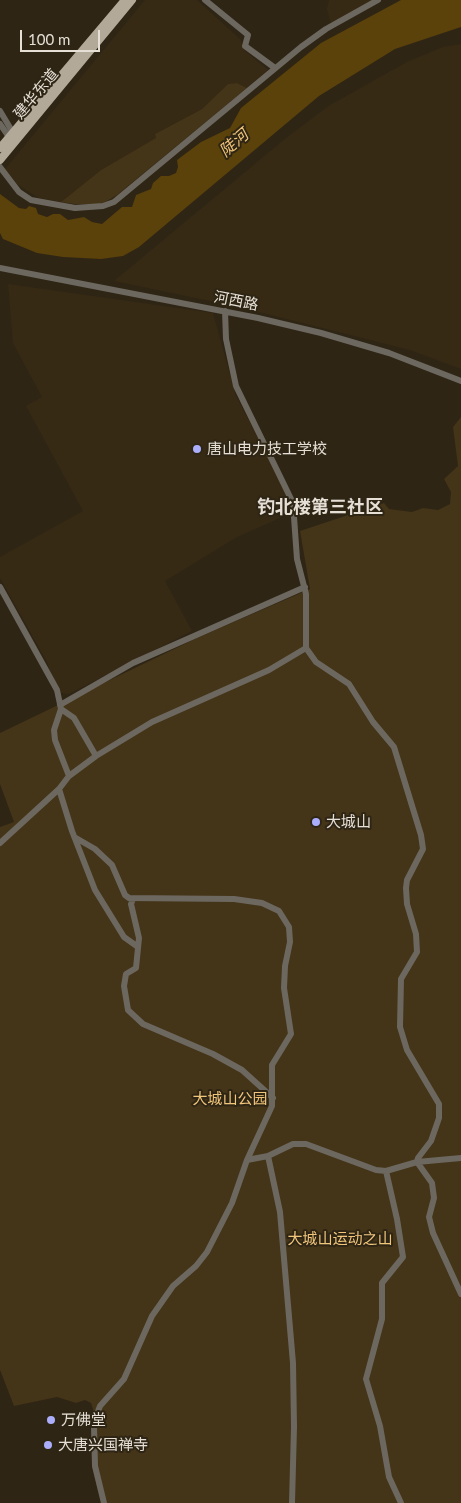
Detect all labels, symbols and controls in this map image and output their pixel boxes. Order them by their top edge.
scale bar [22,20,102,52]
text: 100 m [28,30,70,48]
street label: 建华东道 [10,65,62,123]
water label: 陡河 [216,125,252,161]
street label: 河西路 [212,288,260,314]
place label: 唐山电力技工学校 [207,440,327,458]
marker: 唐山电力技工学校 [191,443,203,455]
district label: 钓北楼第三社区 [257,496,383,518]
place label: 大城山 [326,813,371,831]
marker: 大城山 [310,816,322,828]
park label: 大城山公园 [193,1090,267,1108]
park label: 大城山运动之山 [288,1230,392,1248]
place label: 万佛堂 [61,1411,106,1429]
marker: 万佛堂 [45,1414,57,1426]
place label: 大唐兴国禅寺 [58,1436,148,1454]
marker: 大唐兴国禅寺 [42,1439,54,1451]

